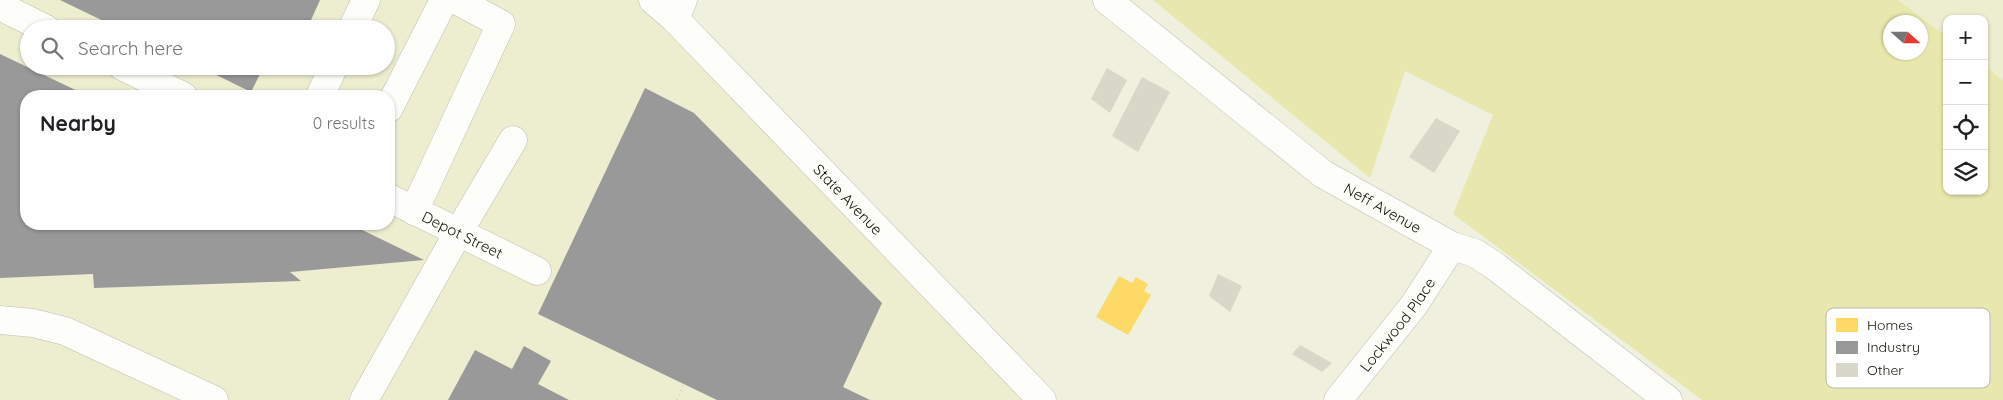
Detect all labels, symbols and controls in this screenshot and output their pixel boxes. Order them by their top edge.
north arrow [1883,15,1928,60]
map controls [1943,15,1988,195]
button: + [1943,15,1988,60]
search box [20,20,395,75]
icon: search [38,34,66,62]
text: Search here [78,36,183,60]
button: − [1943,60,1988,105]
button: locate [1943,105,1988,150]
text: Nearby [40,110,116,136]
text: 0 results [313,113,375,133]
button: layers [1943,150,1988,195]
street label: State Avenue [810,159,887,239]
street label: Neff Avenue [1341,178,1425,237]
street label: Depot Street [419,206,506,262]
street label: Lockwood Place [1355,274,1439,375]
legend [1826,308,1990,388]
text: Homes [1867,316,1913,334]
text: Industry [1867,338,1920,356]
text: Other [1867,361,1904,379]

